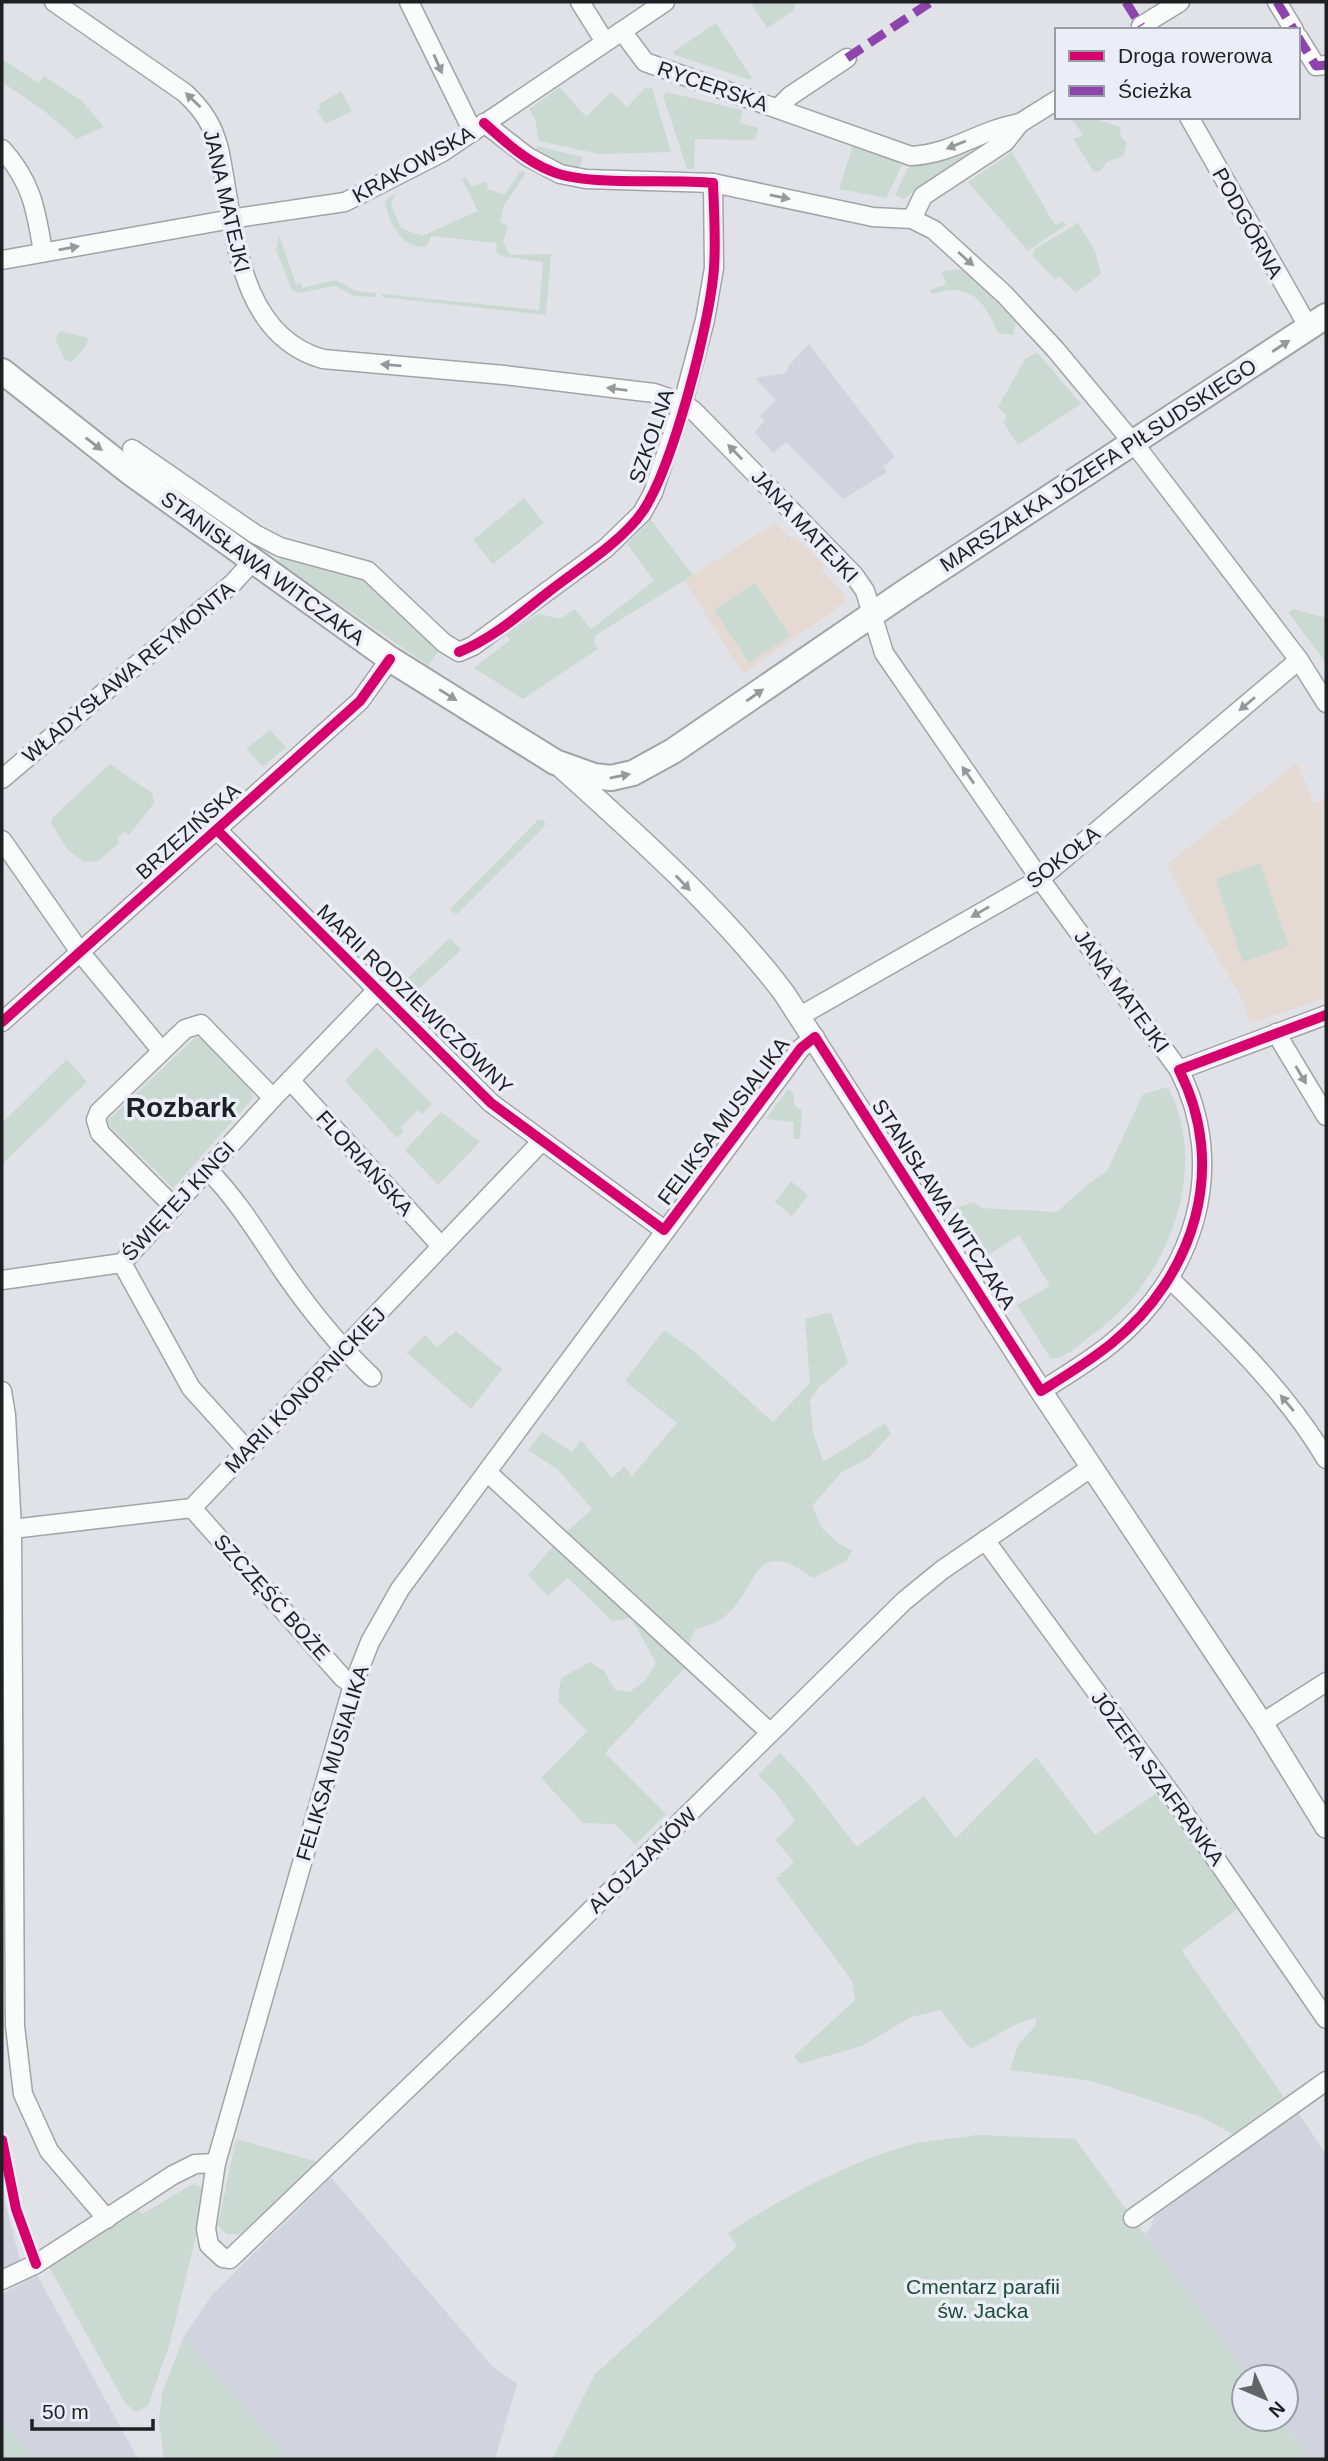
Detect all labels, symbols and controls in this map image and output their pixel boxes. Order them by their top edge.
legend [1055,28,1300,119]
text: Droga rowerowa [1118,44,1272,67]
one-way arrow [433,53,444,74]
street label: RYCERSKA [655,56,771,116]
text: Ścieżka [1118,79,1192,102]
one-way arrow [185,93,202,109]
street label: KRAKOWSKA [348,121,478,207]
street label: JANA MATEJKI [199,128,255,274]
one-way arrow [946,140,967,151]
street label: PODGÓRNA [1208,164,1288,282]
one-way arrow [769,192,791,203]
one-way arrow [58,242,80,253]
one-way arrow [957,251,975,267]
one-way arrow [1271,340,1290,353]
street label: MARSZAŁKA JÓZEFA PIŁSUDSKIEGO [936,354,1260,576]
one-way arrow [380,359,402,370]
one-way arrow [606,383,628,394]
street label: SZKOLNA [624,386,678,486]
one-way arrow [85,437,103,451]
one-way arrow [727,444,743,461]
street label: JANA MATEJKI [747,465,863,587]
street label: STANISŁAWA WITCZAKA [157,487,369,649]
street label: WŁADYSŁAWA REYMONTA [18,577,238,767]
one-way arrow [438,688,458,701]
one-way arrow [746,688,764,702]
one-way arrow [1238,696,1255,711]
one-way arrow [961,766,975,784]
one-way arrow [609,770,631,781]
street label: BRZEZIŃSKA [131,778,245,884]
street label: SOKOŁA [1022,821,1104,893]
one-way arrow [674,874,691,891]
street label: MARII RODZIEWICZÓWNY [313,900,517,1098]
one-way arrow [971,906,990,918]
street label: JANA MATEJKI [1070,925,1174,1057]
street label: FELIKSA MUSIALIKA [653,1033,793,1209]
one-way arrow [1295,1065,1307,1084]
district label: Rozbark [126,1092,237,1123]
street label: STANISŁAWA WITCZAKA [868,1095,1020,1313]
street label: FLORIAŃSKA [312,1106,418,1220]
street label: ŚWIĘTEJ KINGI [117,1137,239,1265]
street label: MARII KONOPNICKIEJ [220,1303,390,1477]
one-way arrow [1280,1395,1295,1412]
street label: SZCZĘŚĆ BOŻE [210,1529,334,1665]
street label: FELIKSA MUSIALIKA [291,1663,373,1863]
street label: JÓZEFA SZAFRANKA [1087,1686,1229,1870]
street label: ALOJZJANÓW [583,1803,701,1917]
park label: Cmentarz parafii św. Jacka [906,2275,1060,2322]
north arrow [1230,2363,1300,2433]
scale bar [32,2388,152,2432]
text: N [1265,2397,1289,2422]
text: 50 m [42,2400,89,2423]

